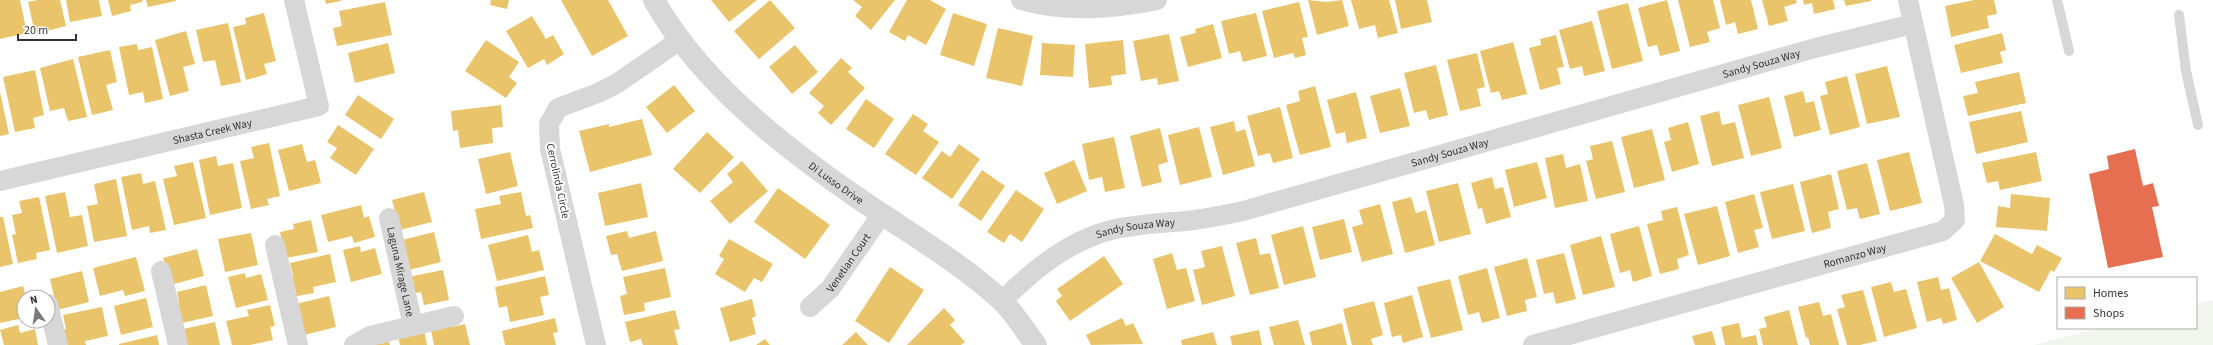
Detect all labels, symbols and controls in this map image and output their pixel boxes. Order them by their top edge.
scale bar [18,16,76,42]
text: 20 m [24,22,48,39]
street label: Sandy Souza Way [1721,45,1802,82]
street label: Shasta Creek Way [171,115,253,148]
street label: Sandy Souza Way [1409,134,1490,170]
street label: Cerrolinda Circle [543,142,573,221]
street label: Di Lusso Drive [806,158,867,208]
street label: Sandy Souza Way [1094,214,1175,242]
street label: Laguna Mirage Lane [384,225,418,319]
street label: Venetian Court [823,230,874,295]
street label: Romanzo Way [1822,240,1888,271]
legend [2057,277,2197,329]
text: Homes [2093,285,2128,302]
north arrow [16,289,56,329]
text: N [29,292,39,308]
text: Shops [2093,305,2124,322]

